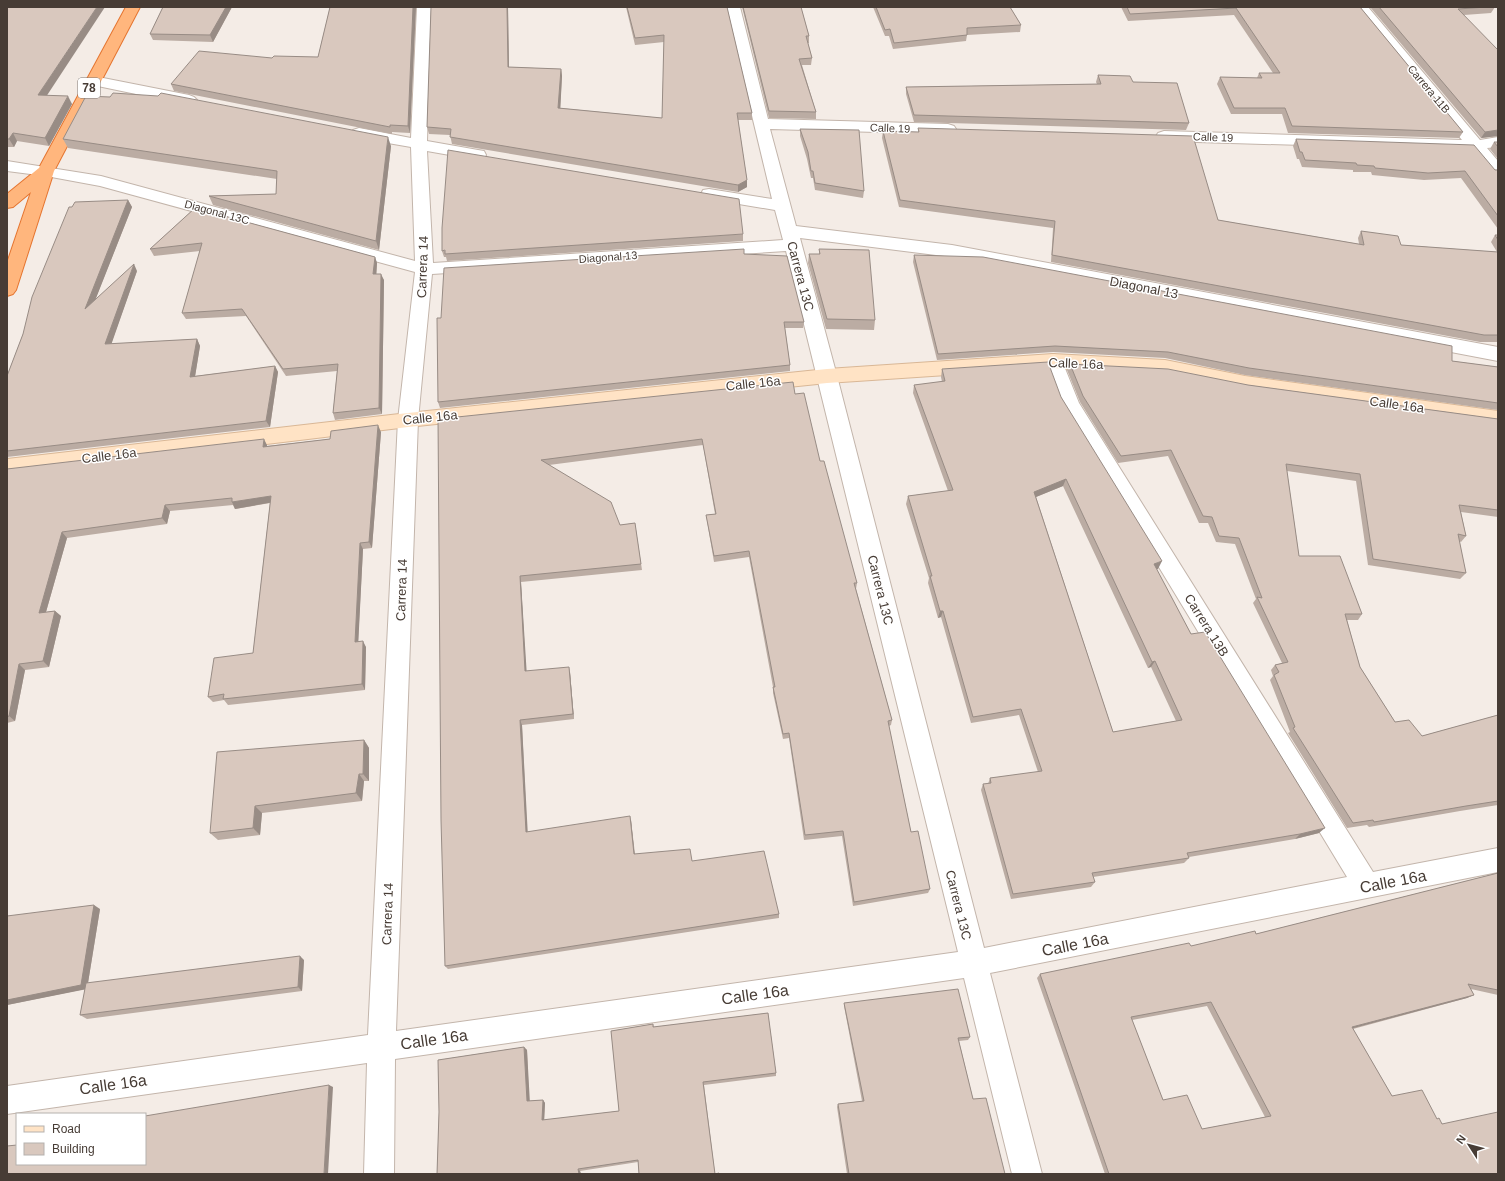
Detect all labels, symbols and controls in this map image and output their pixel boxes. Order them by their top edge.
street label: Carrera 11B [1405,63,1453,115]
road number: 78 [78,78,100,98]
street label: Calle 19 [870,121,910,135]
street label: Calle 19 [1193,130,1233,144]
street label: Diagonal 13C [183,198,251,226]
street label: Carrera 14 [414,236,431,298]
street label: Carrera 13C [784,240,817,313]
street label: Diagonal 13 [578,249,638,265]
street label: Diagonal 13 [1108,274,1179,301]
street label: Calle 16a [1048,355,1104,372]
street label: Calle 16a [725,373,782,394]
street label: Calle 16a [1369,393,1426,416]
street label: Calle 16a [402,407,459,428]
street label: Calle 16a [81,445,138,466]
street label: Carrera 13C [865,554,896,627]
street label: Carrera 14 [393,559,410,621]
street label: Carrera 13B [1181,591,1232,659]
street label: Calle 16a [1358,867,1428,896]
street label: Carrera 13C [943,869,974,942]
street label: Carrera 14 [379,883,396,945]
street label: Calle 16a [1040,930,1110,959]
street label: Calle 16a [720,981,790,1008]
street label: Calle 16a [399,1026,469,1053]
street label: Calle 16a [78,1071,148,1098]
legend [16,1113,146,1165]
text: Road [52,1122,81,1136]
north arrow [1449,1125,1489,1165]
text: N [1454,1132,1468,1146]
text: Building [52,1142,95,1156]

